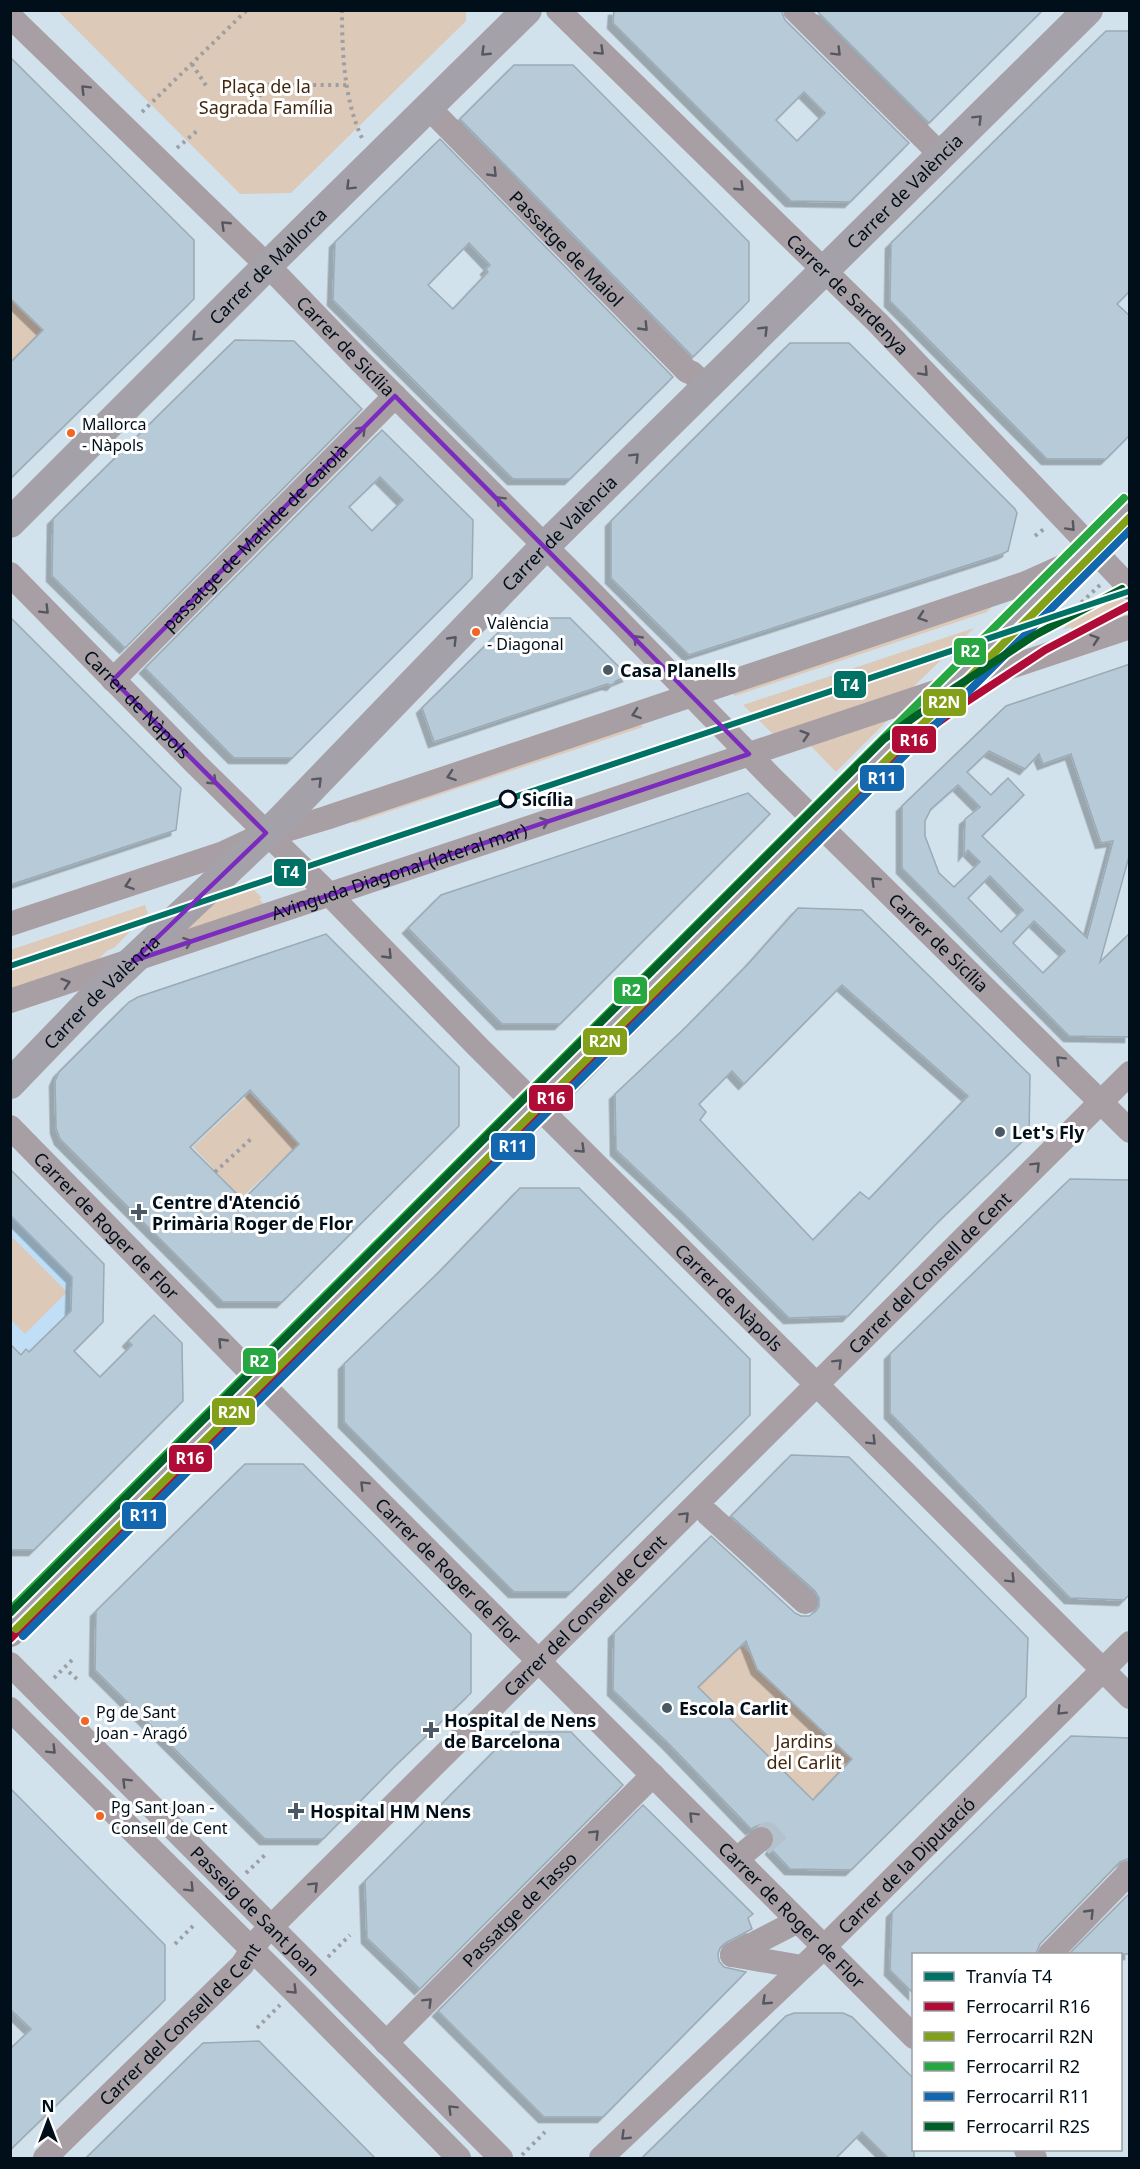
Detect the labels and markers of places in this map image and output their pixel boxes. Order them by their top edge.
place label: Mallorca - Nàpols [82,413,146,456]
marker: Mallorca - Nàpols [65,427,77,439]
place label: València - Diagonal [487,612,564,655]
marker: València - Diagonal [470,626,482,638]
place label: Casa Planells [620,658,736,682]
marker: Casa Planells [601,663,615,677]
place label: Sicília [522,787,574,811]
marker: Sicília [499,790,517,808]
place label: Let's Fly [1012,1120,1085,1144]
marker: Let's Fly [993,1125,1007,1139]
place label: Centre d'Atenció Primària Roger de Flor [152,1190,353,1235]
marker: Centre d'Atenció Primària Roger de Flor [130,1203,148,1221]
place label: Escola Carlit [679,1696,789,1720]
place label: Pg de Sant Joan - Aragó [94,1701,187,1744]
marker: Escola Carlit [660,1701,674,1715]
place label: Hospital de Nens de Barcelona [444,1708,596,1753]
marker: Pg de Sant Joan - Aragó [79,1715,91,1727]
marker: Hospital de Nens de Barcelona [422,1721,440,1739]
place label: Pg Sant Joan - Consell de Cent [111,1796,228,1839]
place label: Hospital HM Nens [310,1799,471,1823]
marker: Hospital HM Nens [287,1802,305,1820]
marker: Pg Sant Joan - Consell de Cent [94,1810,106,1822]

